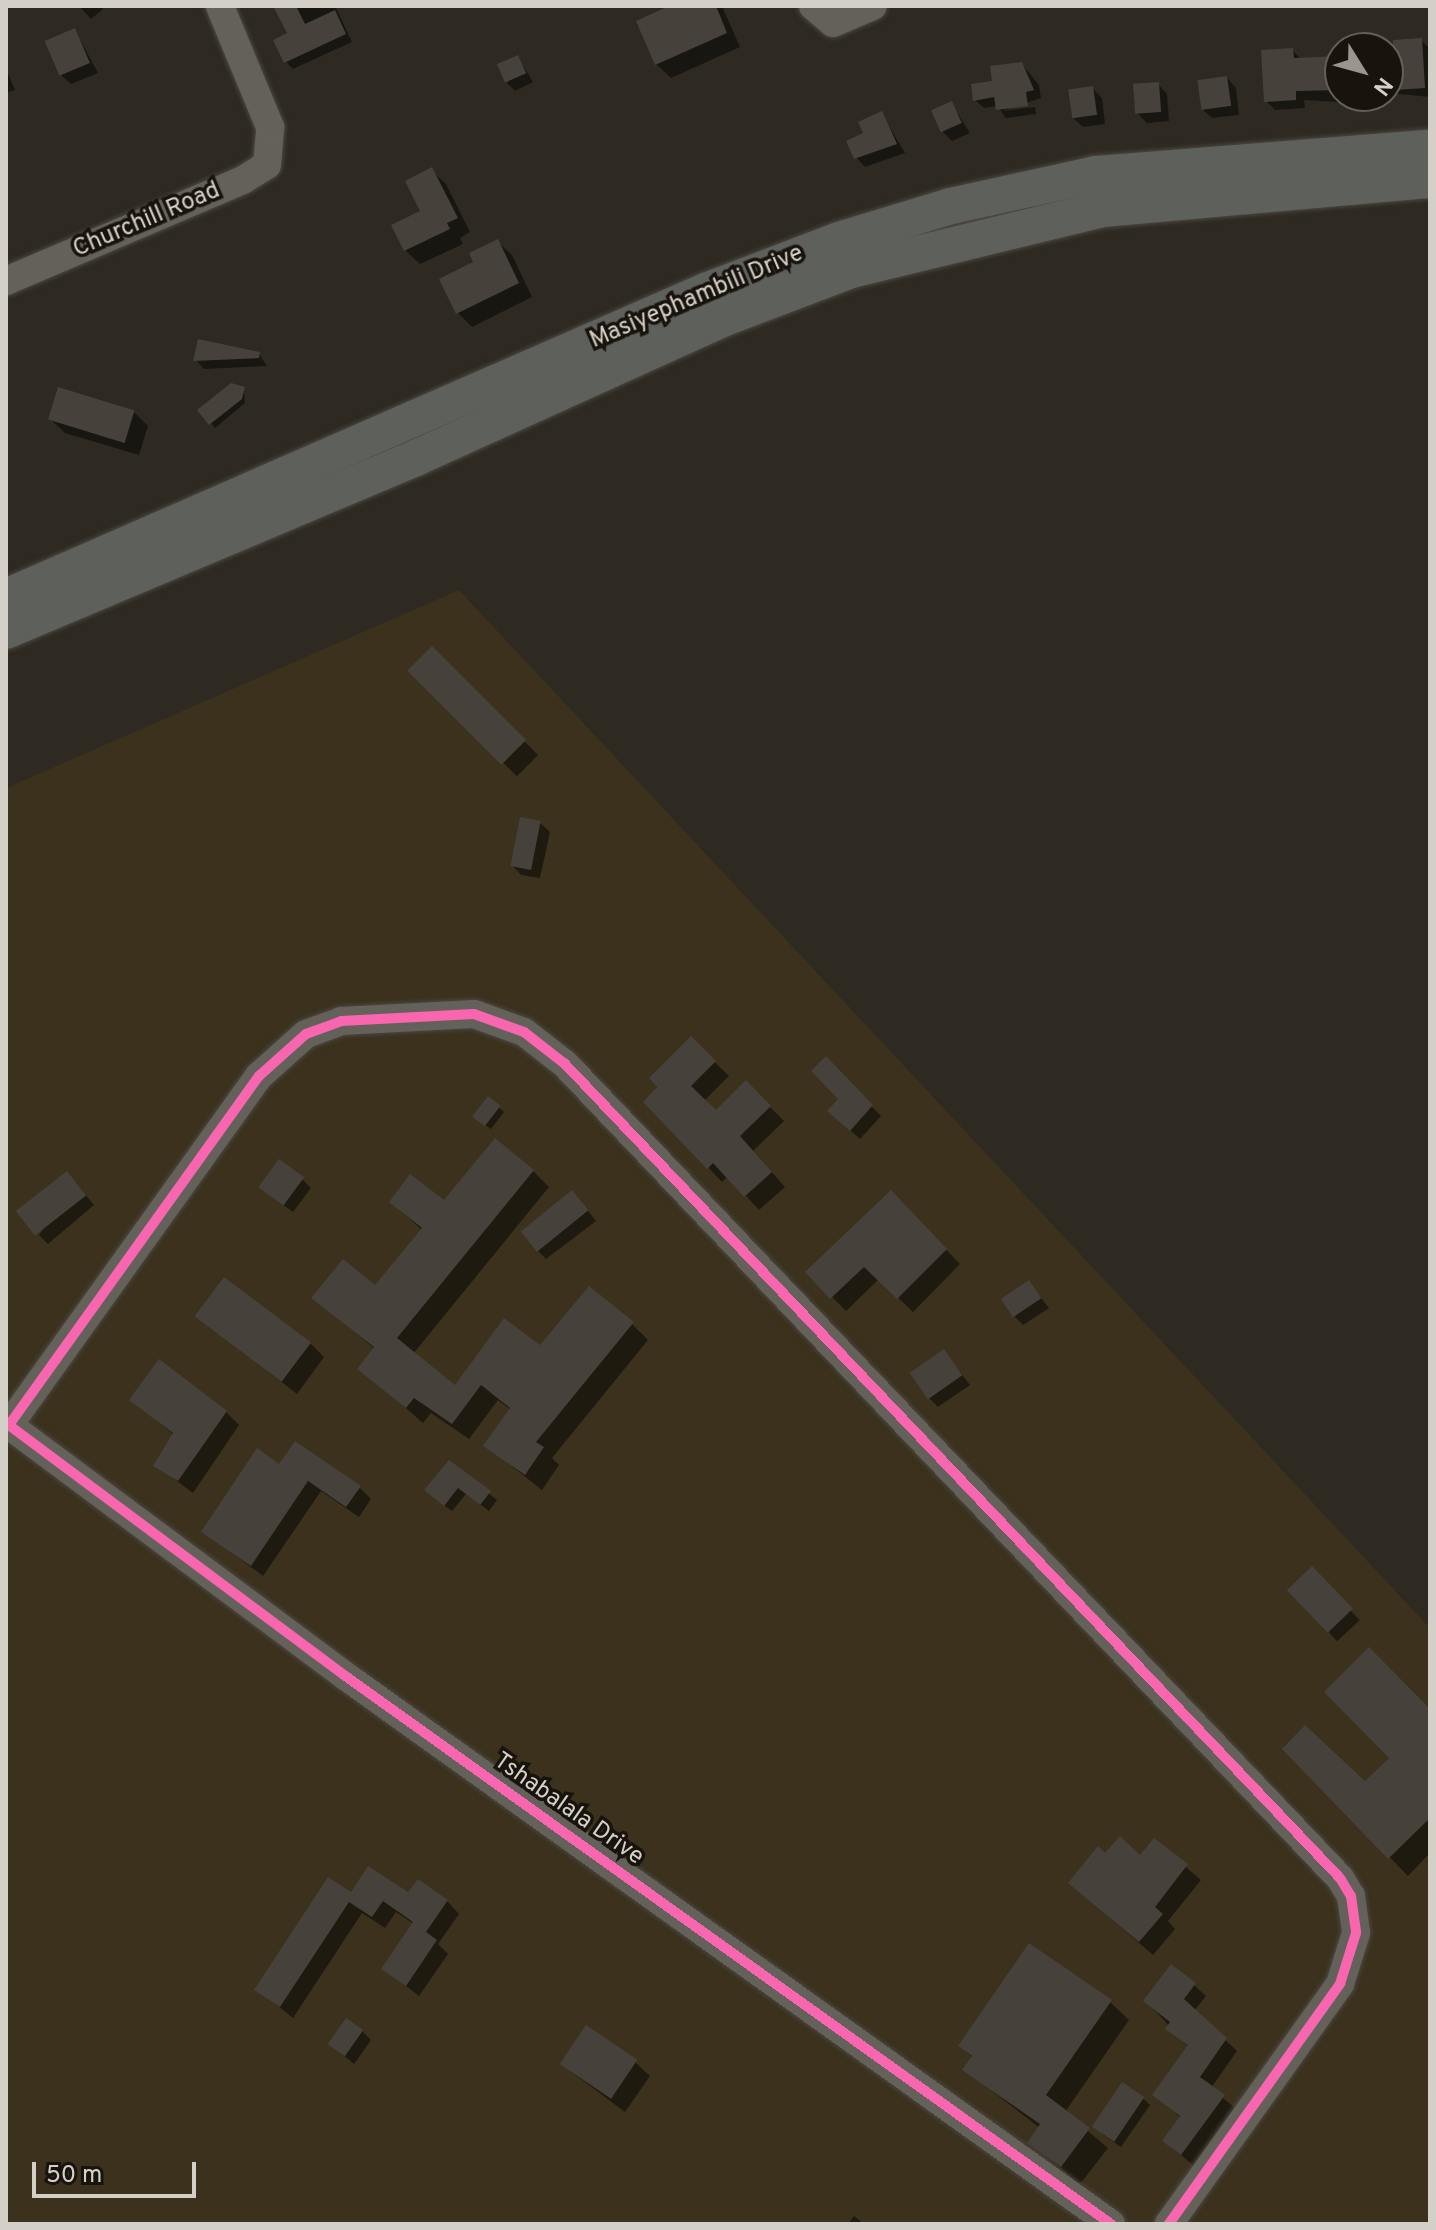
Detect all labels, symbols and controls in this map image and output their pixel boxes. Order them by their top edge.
north arrow [1324,32,1404,112]
text: N [1366,71,1398,100]
street label: Churchill Road [69,177,225,265]
street label: Masiyephambili Drive [586,240,808,356]
street label: Tshabalala Drive [487,1748,649,1872]
scale bar [36,2146,200,2196]
text: 50 m [46,2161,102,2191]

